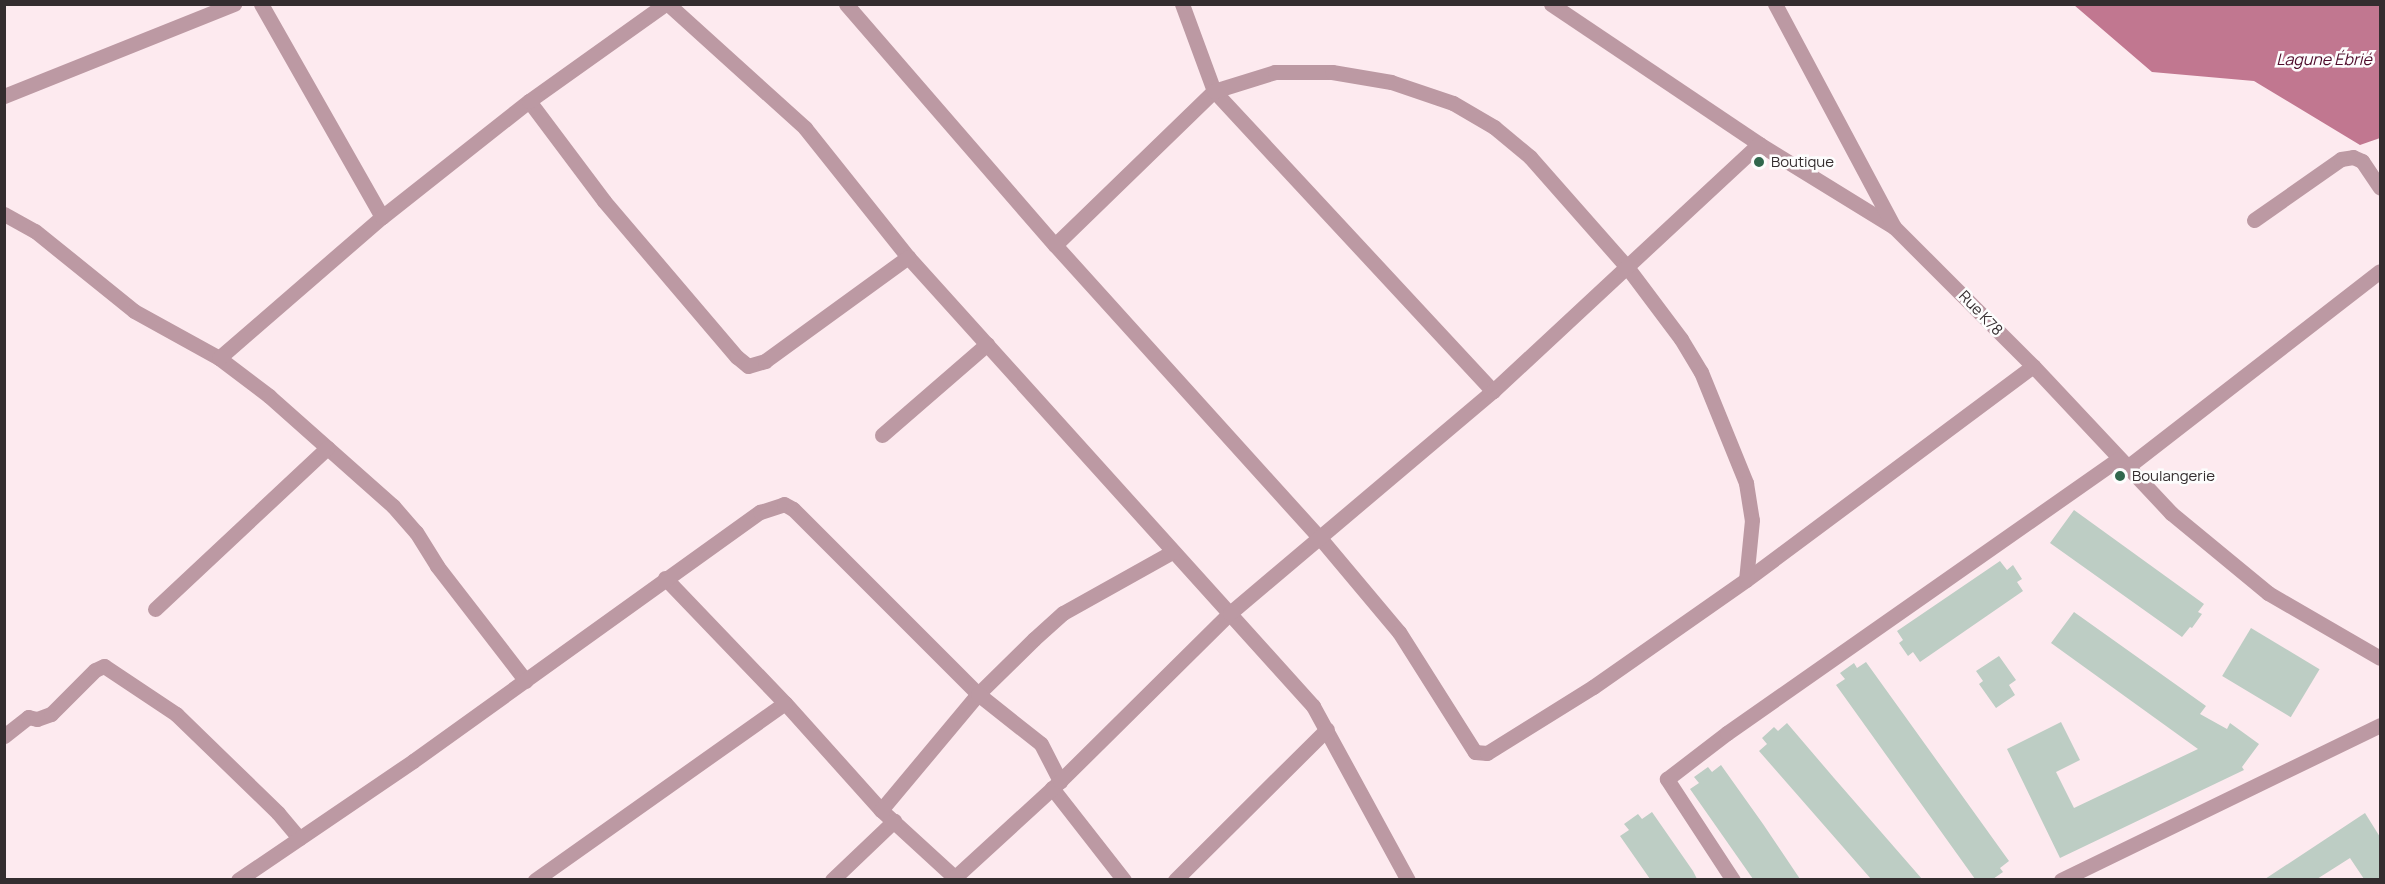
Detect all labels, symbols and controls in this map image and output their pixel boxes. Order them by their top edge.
water label: Lagune Ébrié [2276,49,2372,69]
place label: Boutique [1771,153,1834,171]
marker: Boutique [1752,155,1766,169]
street label: Rue K78 [1955,287,2007,339]
place label: Boulangerie [2132,467,2215,485]
marker: Boulangerie [2113,469,2127,483]

